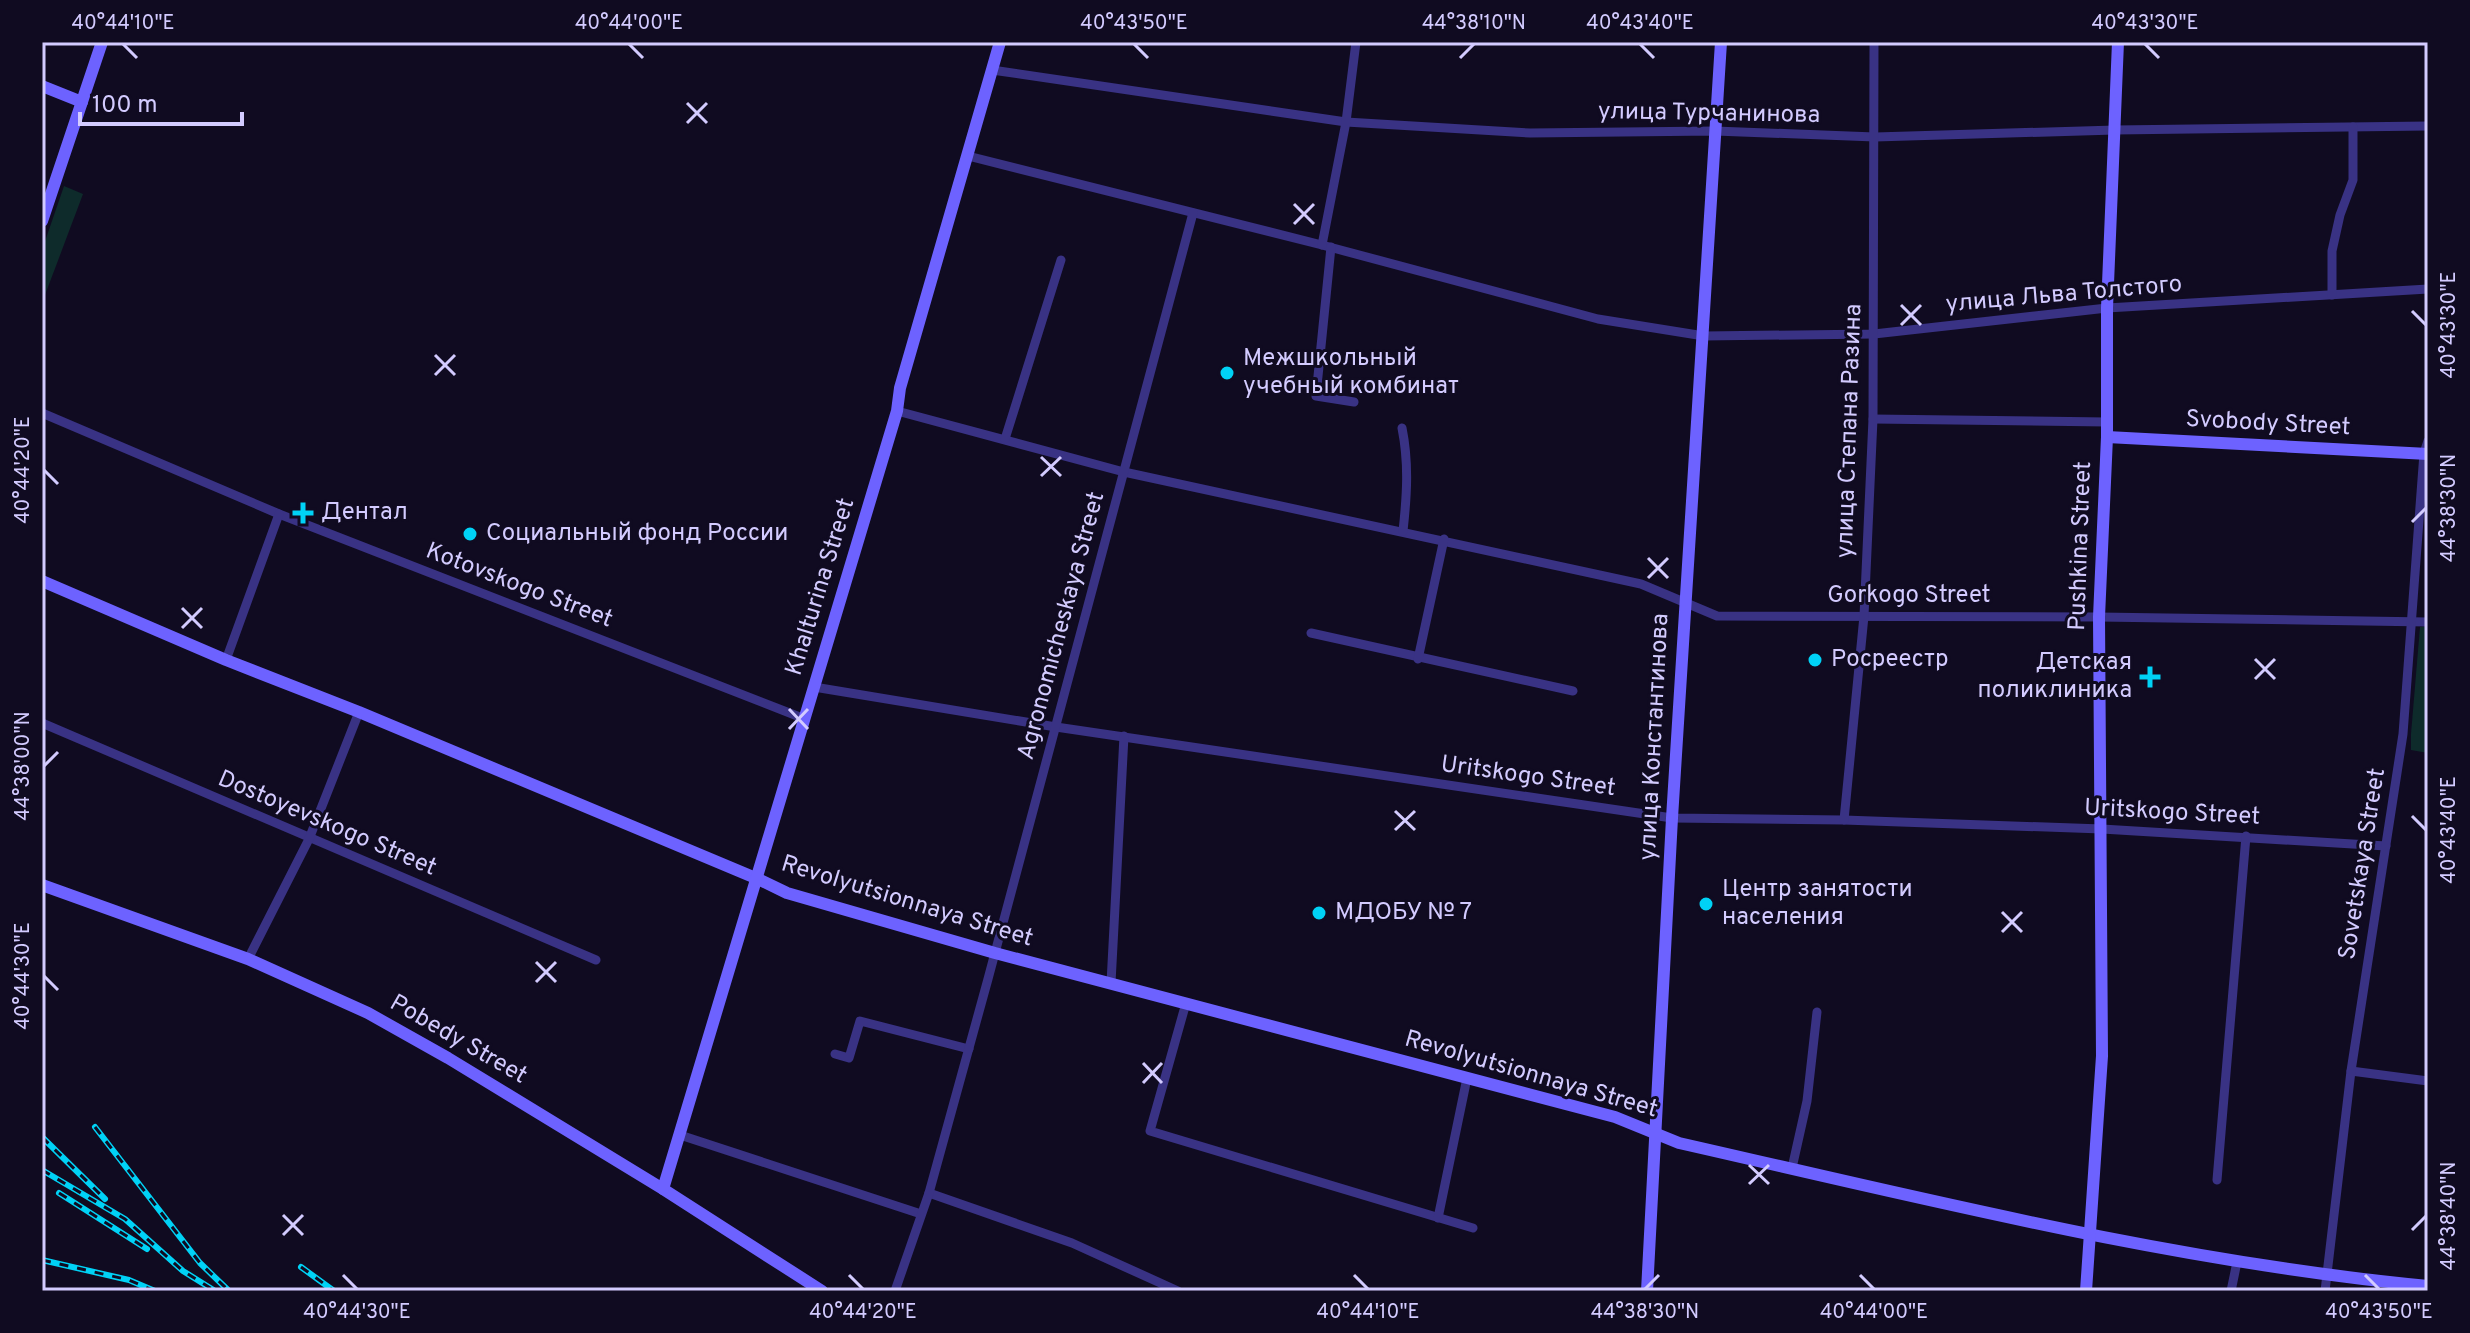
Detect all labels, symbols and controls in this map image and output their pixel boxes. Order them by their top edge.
text: 40°44'10"E [72,11,174,37]
text: 40°44'00"E [575,11,683,37]
text: 40°43'50"E [1080,11,1188,37]
text: 44°38'10"N [1422,11,1526,37]
text: 40°43'40"E [1586,11,1694,37]
text: 40°43'30"E [2092,11,2198,37]
scale bar [80,76,242,126]
text: 100 m [92,91,158,121]
street label: улица Турчанинова [1597,97,1821,131]
street label: улица Льва Толстого [1945,270,2183,320]
text: 40°43'30"E [2437,272,2463,378]
street label: улица Степана Разина [1831,303,1869,559]
place label: Межшкольный учебный комбинат [1243,344,1459,402]
marker: Межшкольный учебный комбинат [1218,364,1236,382]
street label: Svobody Street [2185,405,2351,443]
text: 40°44'20"E [11,416,37,524]
text: 44°38'30"N [2437,454,2463,562]
street label: Pushkina Street [2063,461,2099,631]
street label: Agronomicheskaya Street [1012,489,1112,763]
street label: Khalturina Street [780,495,862,679]
place label: Дентал [321,498,408,528]
marker: Дентал [292,502,314,524]
place label: Социальный фонд России [486,519,788,549]
marker: Социальный фонд России [461,525,479,543]
street label: Kotovskogo Street [421,537,617,635]
street label: Gorkogo Street [1827,581,1991,611]
street label: улица Константинова [1634,613,1676,861]
place label: Росреестр [1831,645,1949,675]
place label: Детская поликлиника [1978,648,2132,706]
marker: Росреестр [1806,651,1824,669]
marker: Детская поликлиника [2139,666,2161,688]
text: 44°38'00"N [11,711,37,821]
street label: Uritskogo Street [1439,750,1617,804]
street label: Dostoyevskogo Street [213,764,441,884]
street label: Sovetskaya Street [2333,766,2393,962]
text: 40°43'40"E [2437,776,2463,884]
street label: Uritskogo Street [2083,793,2261,833]
street label: Revolyutsionnaya Street [777,849,1037,955]
place label: Центр занятости населения [1722,875,1913,933]
marker: Центр занятости населения [1697,895,1715,913]
place label: МДОБУ № 7 [1335,898,1472,928]
marker: МДОБУ № 7 [1310,904,1328,922]
text: 40°44'30"E [11,922,37,1030]
street label: Pobedy Street [384,989,532,1091]
street label: Revolyutsionnaya Street [1401,1024,1661,1126]
text: 44°38'40"N [2437,1161,2463,1271]
text: 40°44'30"E [303,1300,411,1326]
text: 40°44'20"E [809,1300,917,1326]
text: 40°44'10"E [1317,1300,1419,1326]
text: 44°38'30"N [1591,1300,1699,1326]
text: 40°44'00"E [1820,1300,1928,1326]
text: 40°43'50"E [2325,1300,2433,1326]

